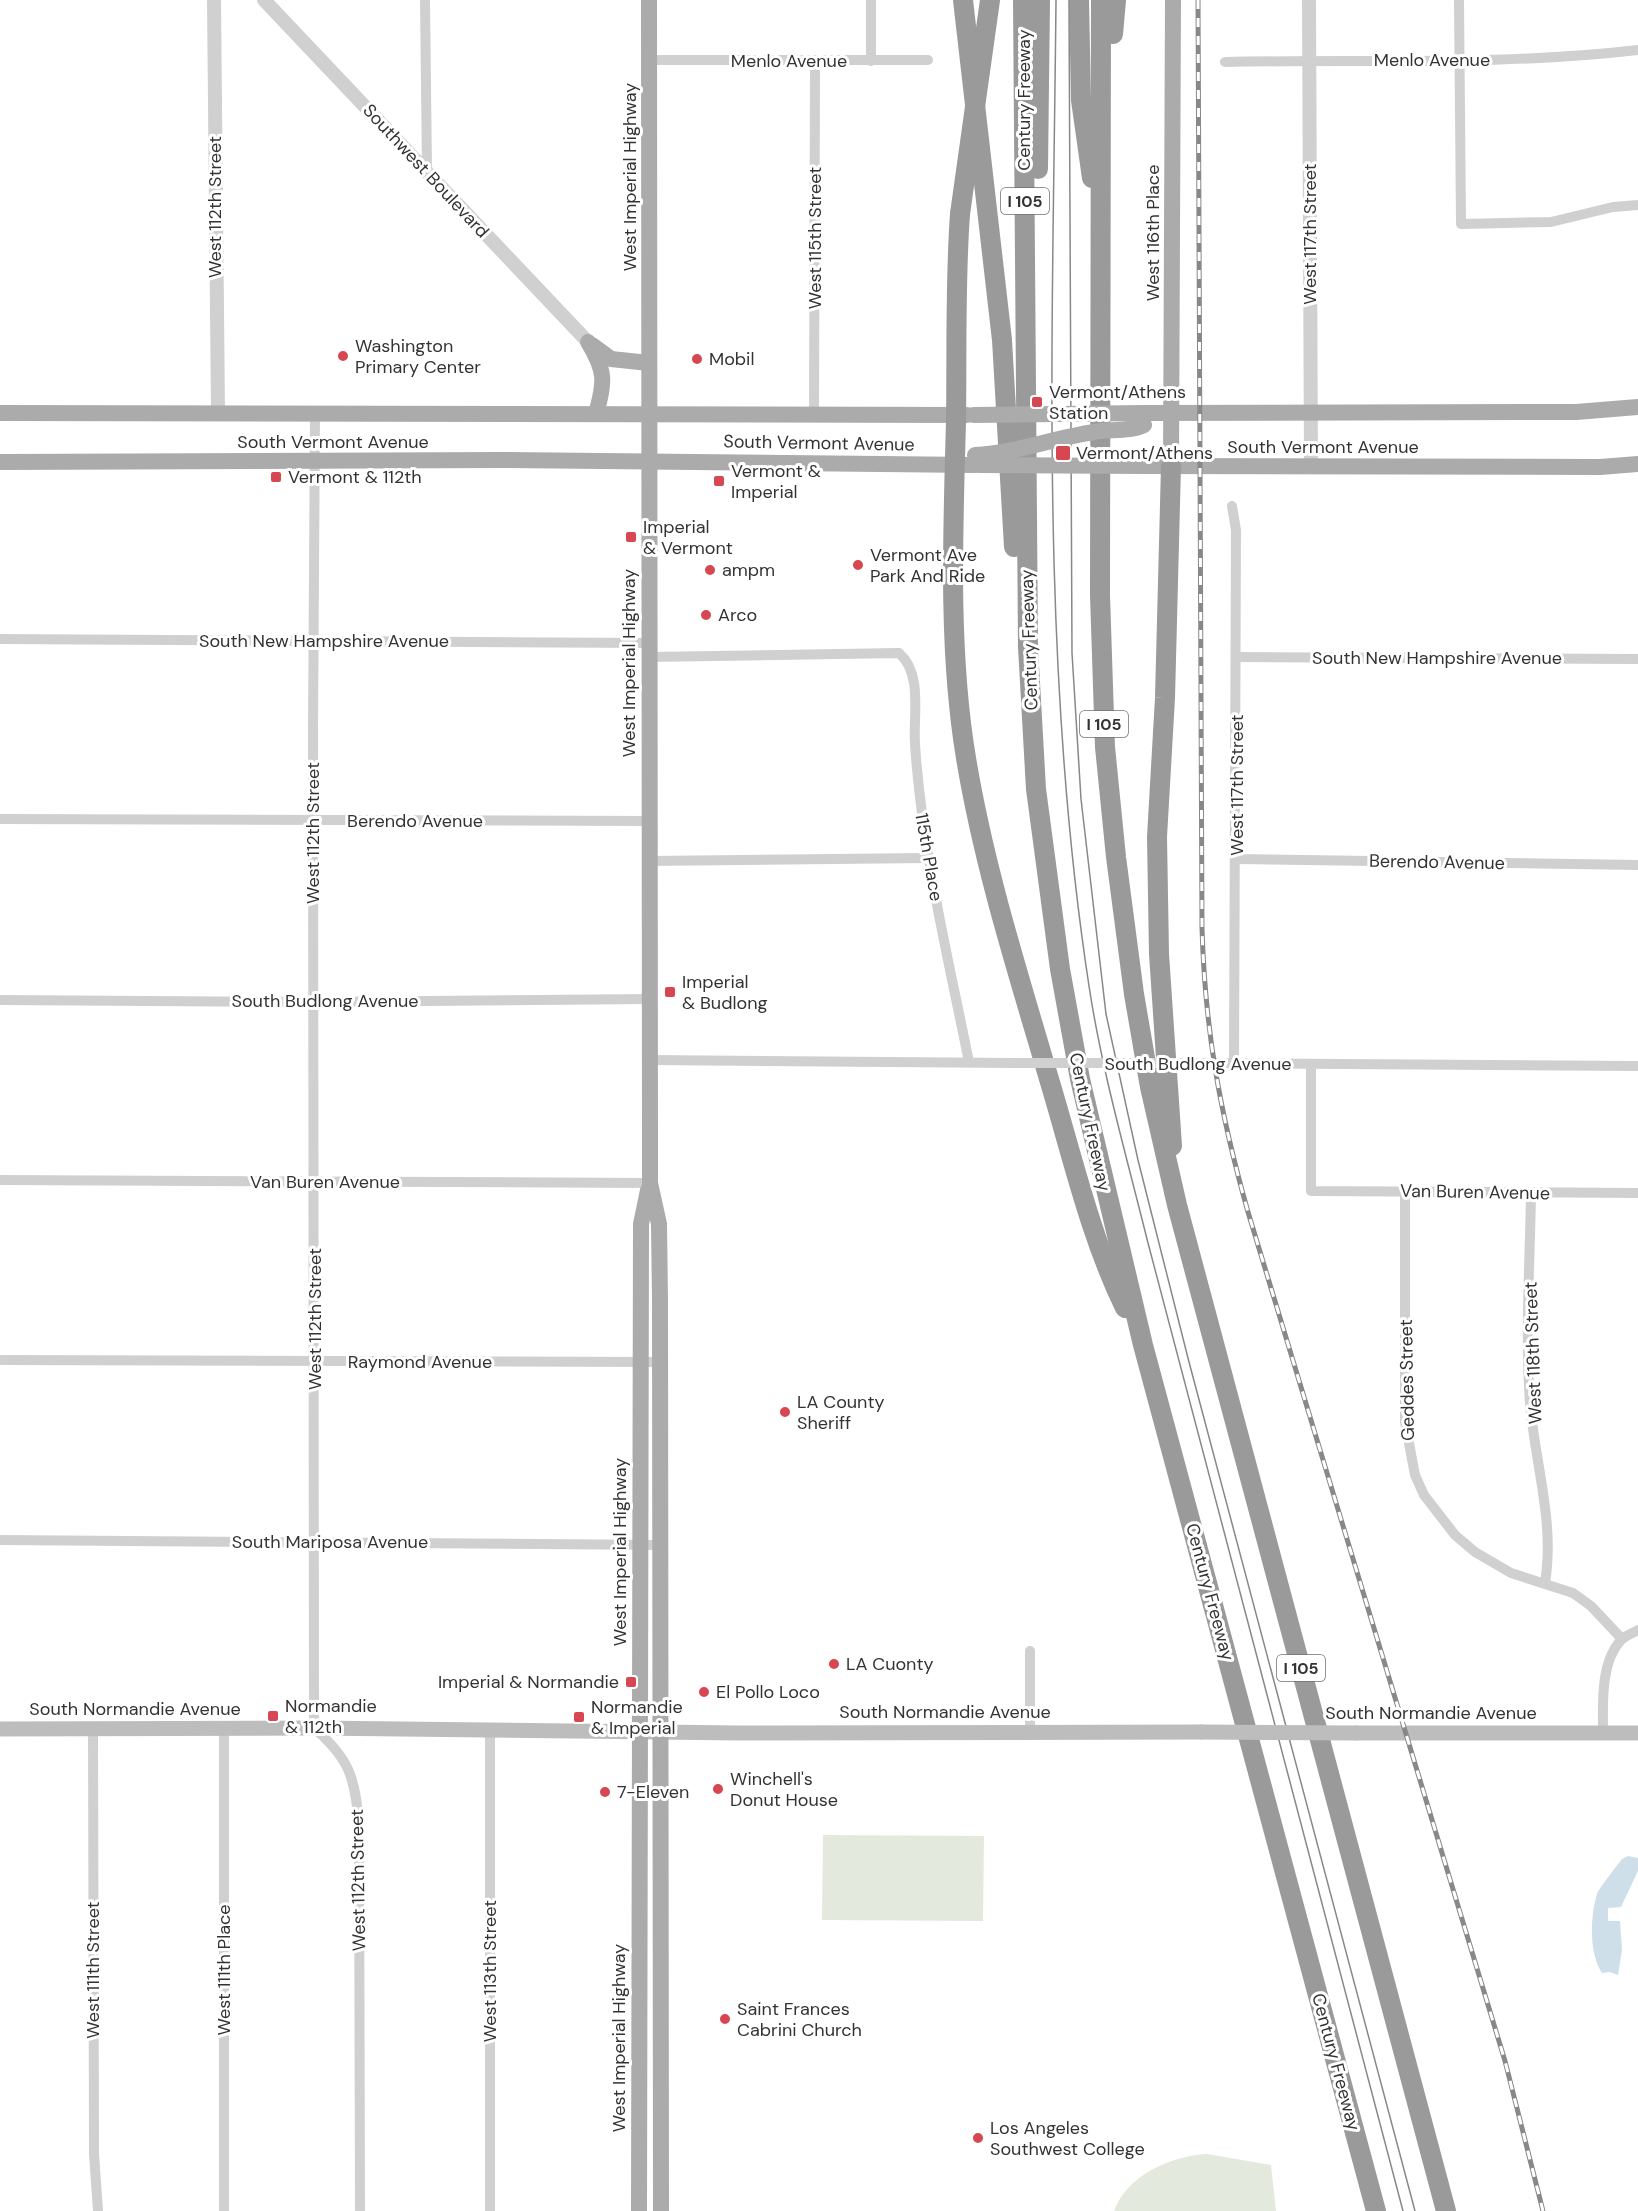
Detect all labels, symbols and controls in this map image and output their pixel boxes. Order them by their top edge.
street label: Century Freeway [1012,29,1036,171]
street label: Menlo Avenue [1374,48,1490,72]
street label: Menlo Avenue [731,49,847,73]
street label: West Imperial Highway [618,83,642,271]
street label: Southwest Boulevard [358,99,494,243]
street label: West 112th Street [203,136,227,278]
street label: West 117th Street [1298,163,1322,305]
street label: West 116th Place [1141,165,1165,301]
street label: West 115th Street [803,167,827,309]
road number: I 105 [1001,188,1049,214]
place label: Washington Primary Center [355,334,481,379]
place label: Mobil [709,347,754,371]
marker: Washington Primary Center [336,349,350,363]
marker: Mobil [690,352,704,366]
place label: Vermont/Athens Station [1049,380,1186,425]
marker: Vermont/Athens Station [1030,395,1044,409]
street label: South Vermont Avenue [723,429,915,457]
street label: South Vermont Avenue [237,430,429,454]
street label: South Vermont Avenue [1227,435,1419,459]
place label: Vermont/Athens [1076,441,1213,465]
marker: Vermont/Athens [1054,444,1072,462]
place label: Vermont & Imperial [731,459,821,504]
place label: Vermont & 112th [288,465,422,489]
marker: Vermont & 112th [269,470,283,484]
marker: Vermont & Imperial [712,474,726,488]
place label: Imperial & Vermont [643,515,733,560]
marker: Imperial & Vermont [624,530,638,544]
place label: Vermont Ave Park And Ride [870,543,985,588]
place label: ampm [722,558,775,582]
marker: Vermont Ave Park And Ride [851,558,865,572]
marker: ampm [703,563,717,577]
street label: West Imperial Highway [617,569,641,757]
street label: Century Freeway [1015,569,1043,711]
place label: Arco [718,603,757,627]
marker: Arco [699,608,713,622]
street label: South New Hampshire Avenue [199,629,449,653]
street label: South New Hampshire Avenue [1312,646,1562,670]
road number: I 105 [1080,711,1128,737]
street label: West 117th Street [1225,714,1249,856]
street label: West 112th Street [301,762,325,904]
street label: Berendo Avenue [347,809,483,833]
street label: 115th Place [909,811,949,903]
street label: Berendo Avenue [1369,849,1505,875]
place label: Imperial & Budlong [682,970,768,1015]
marker: Imperial & Budlong [663,985,677,999]
street label: South Budlong Avenue [231,989,419,1013]
street label: Century Freeway [1064,1050,1116,1194]
street label: South Budlong Avenue [1104,1052,1292,1076]
street label: Van Buren Avenue [250,1170,400,1194]
street label: Van Buren Avenue [1400,1179,1550,1205]
street label: West 112th Street [303,1248,327,1390]
street label: West 118th Street [1519,1281,1547,1425]
street label: Geddes Street [1394,1319,1420,1441]
street label: Raymond Avenue [348,1350,492,1374]
place label: LA County Sheriff [797,1390,885,1435]
marker: LA County Sheriff [778,1405,792,1419]
street label: West Imperial Highway [608,1458,632,1646]
street label: Century Freeway [1180,1521,1240,1663]
street label: South Mariposa Avenue [232,1530,428,1554]
place label: LA Cuonty [846,1652,934,1676]
road number: I 105 [1277,1655,1325,1681]
marker: LA Cuonty [827,1657,841,1671]
place label: Imperial & Normandie [438,1670,619,1694]
marker: Imperial & Normandie [624,1675,638,1689]
place label: El Pollo Loco [716,1680,820,1704]
marker: El Pollo Loco [697,1685,711,1699]
place label: Normandie & 112th [285,1694,377,1739]
place label: Normandie & Imperial [591,1695,683,1740]
street label: South Normandie Avenue [29,1697,241,1721]
street label: South Normandie Avenue [839,1700,1051,1724]
street label: South Normandie Avenue [1325,1701,1537,1725]
marker: Normandie & 112th [266,1709,280,1723]
marker: Normandie & Imperial [572,1710,586,1724]
place label: Winchell's Donut House [730,1767,838,1812]
place label: 7-Eleven [617,1780,689,1804]
marker: Winchell's Donut House [711,1782,725,1796]
marker: 7-Eleven [598,1785,612,1799]
street label: West 112th Street [345,1809,371,1951]
street label: West 113th Street [478,1900,502,2042]
street label: West 111th Street [81,1901,105,2039]
street label: West 111th Place [212,1904,236,2036]
street label: West Imperial Highway [607,1944,631,2132]
street label: Century Freeway [1306,1991,1366,2133]
place label: Saint Frances Cabrini Church [737,1997,862,2042]
marker: Saint Frances Cabrini Church [718,2012,732,2026]
place label: Los Angeles Southwest College [990,2116,1145,2161]
marker: Los Angeles Southwest College [971,2131,985,2145]

